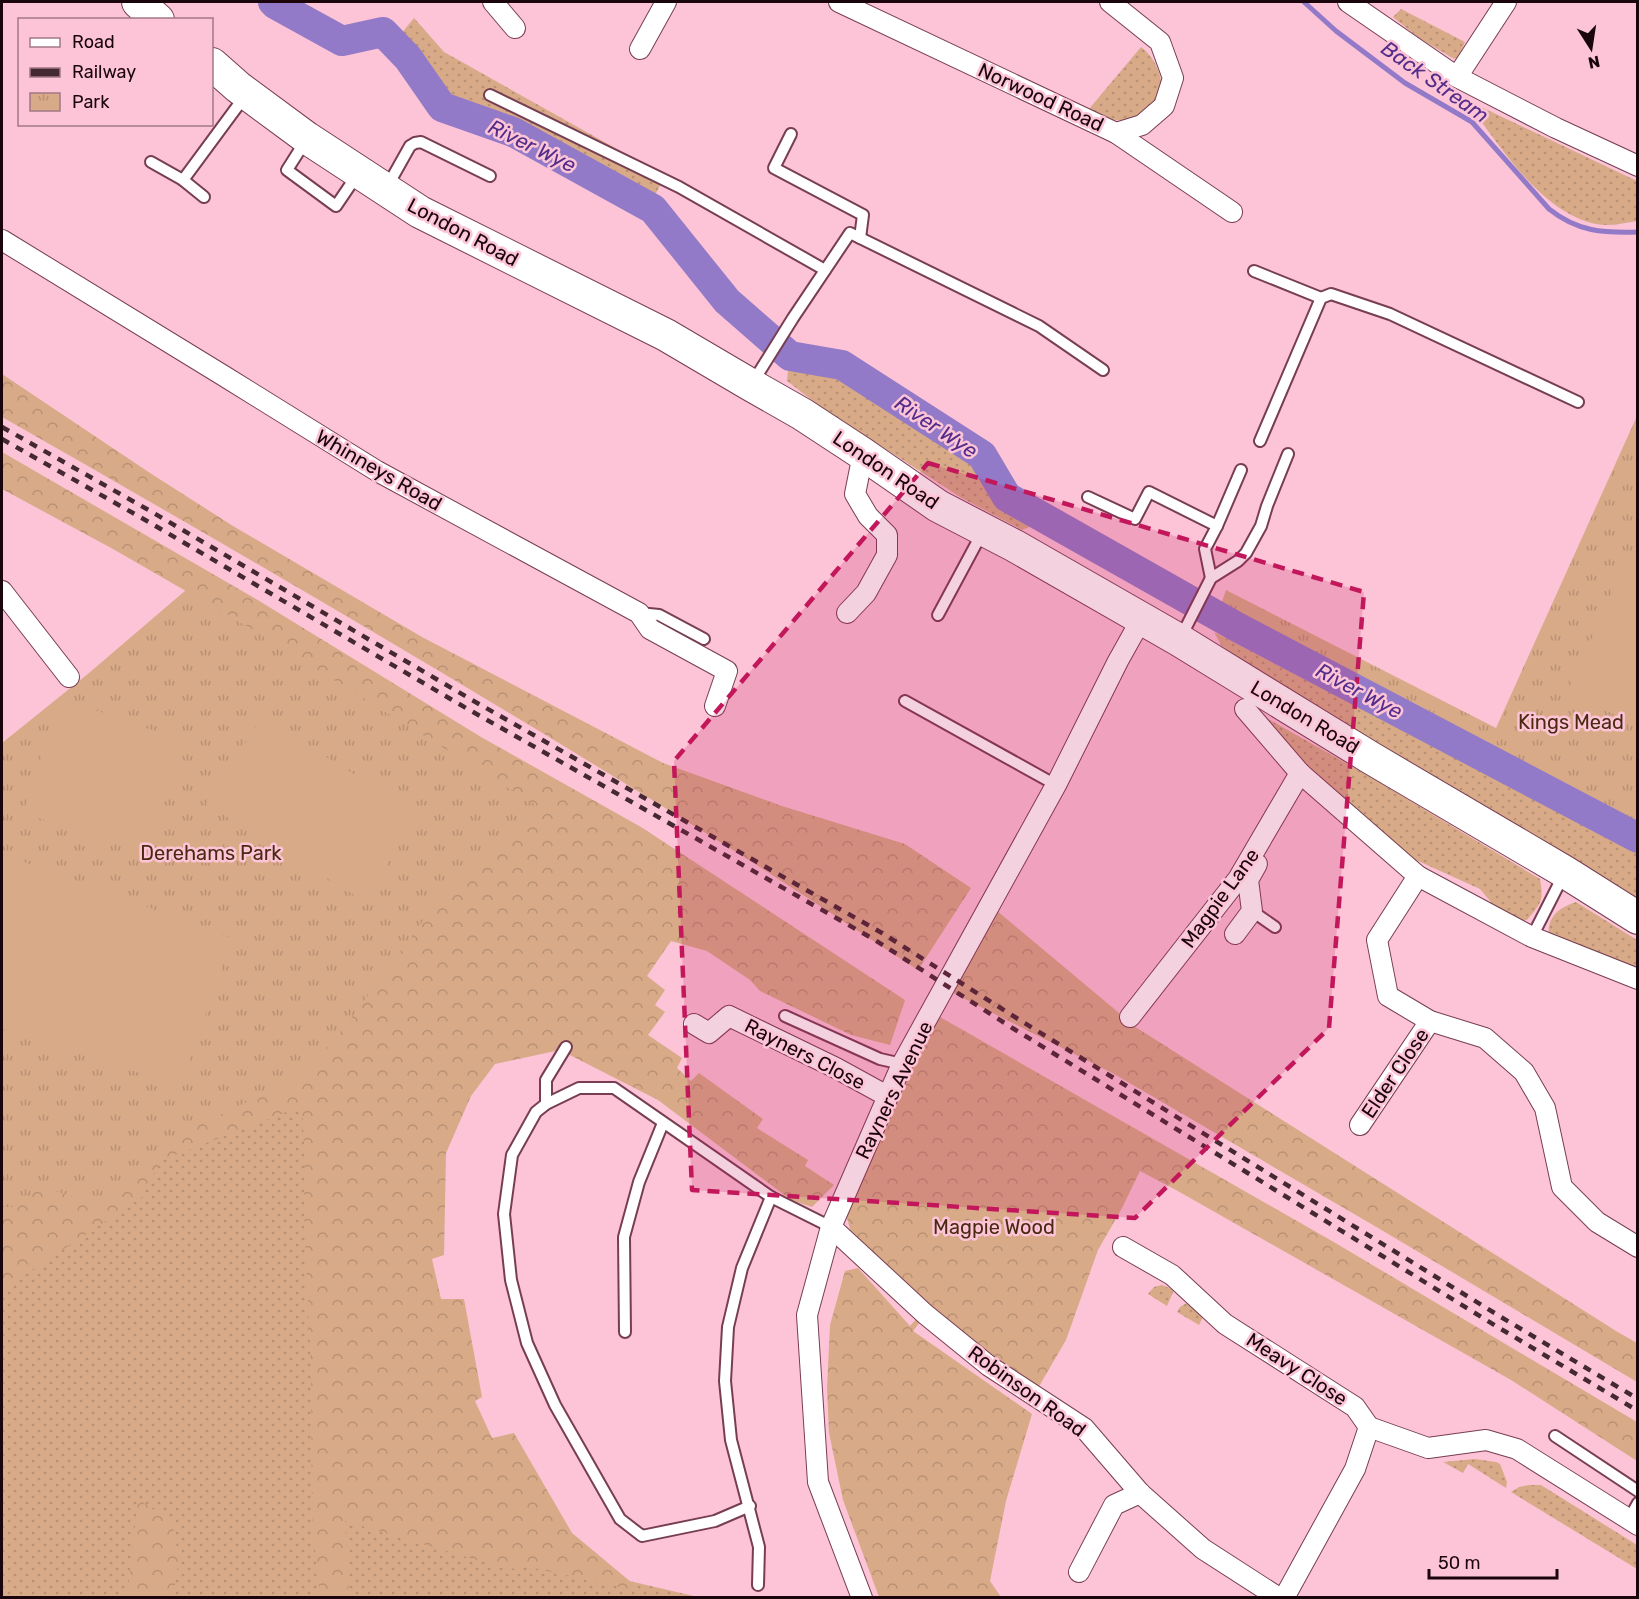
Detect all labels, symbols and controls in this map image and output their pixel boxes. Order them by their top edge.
legend [18,18,213,126]
north arrow [1561,18,1621,78]
text: Road [72,31,115,53]
water label: Back Stream [1377,35,1494,128]
text: N [1586,52,1602,73]
street label: Norwood Road [974,57,1108,137]
text: Railway [72,61,136,83]
text: Park [72,91,110,113]
water label: River Wye [484,114,580,178]
street label: London Road [403,193,523,271]
water label: River Wye [890,390,983,463]
street label: Whinneys Road [312,424,446,516]
street label: London Road [829,426,943,514]
water label: River Wye [1312,657,1407,724]
street label: London Road [1246,675,1364,759]
park label: Kings Mead [1518,710,1624,734]
park label: Derehams Park [140,841,282,865]
street label: Magpie Lane [1176,843,1264,953]
street label: Rayners Close [741,1013,869,1095]
street label: Rayners Avenue [850,1017,938,1163]
street label: Elder Close [1356,1024,1434,1122]
park label: Magpie Wood [933,1215,1055,1239]
street label: Meavy Close [1242,1327,1352,1411]
street label: Robinson Road [964,1340,1090,1442]
scale bar [1429,1542,1556,1580]
text: 50 m [1438,1552,1481,1574]

